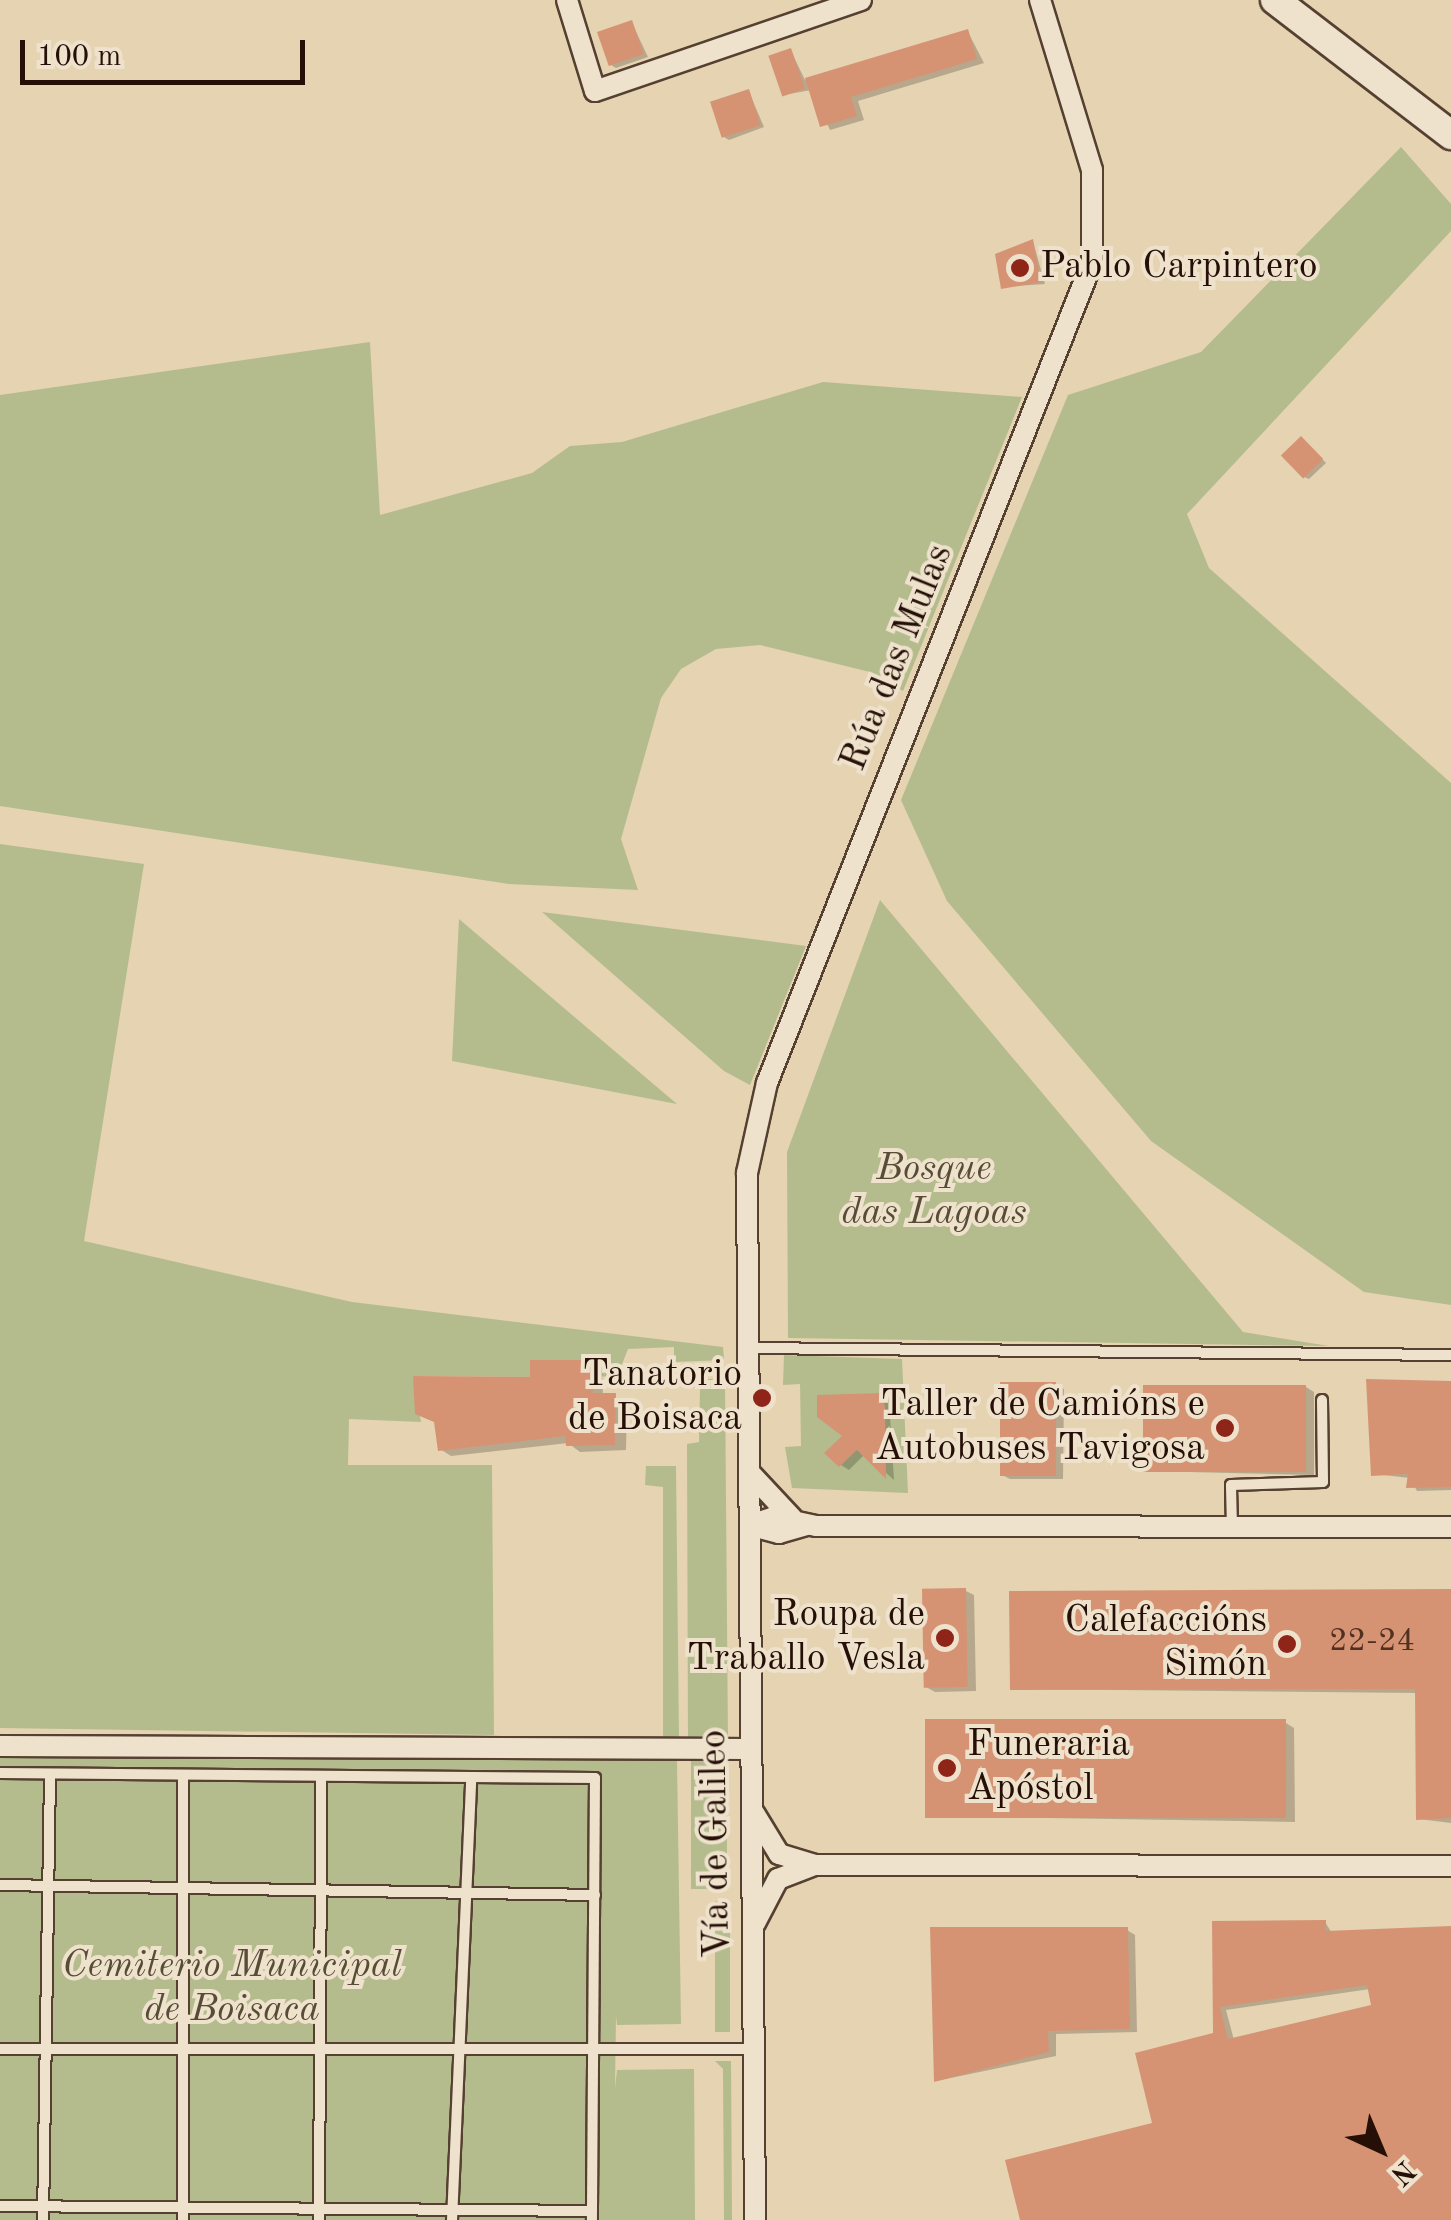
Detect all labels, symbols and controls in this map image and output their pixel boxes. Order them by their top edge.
scale bar [25,20,310,82]
text: 100 m [37,42,121,72]
place label: Pablo Carpintero [1040,245,1318,291]
marker: Pablo Carpintero [1009,257,1031,279]
street label: Rúa das Mulas [832,538,964,778]
park label: Bosque das Lagoas [841,1147,1027,1236]
place label: Tanatorio de Boisaca [568,1353,742,1442]
place label: Taller de Camións e Autobuses Tavigosa [875,1383,1205,1472]
marker: Tanatorio de Boisaca [751,1387,773,1409]
marker: Taller de Camións e Autobuses Tavigosa [1214,1417,1236,1439]
place label: Roupa de Traballo Vesla [687,1593,925,1682]
place label: Calefaccións Simón [1064,1599,1267,1688]
house number: 22-24 [1329,1623,1415,1661]
marker: Roupa de Traballo Vesla [934,1627,956,1649]
marker: Calefaccións Simón [1276,1633,1298,1655]
place label: Funeraria Apóstol [967,1723,1130,1812]
street label: Vía de Galileo [692,1729,742,1959]
marker: Funeraria Apóstol [936,1757,958,1779]
park label: Cemiterio Municipal de Boisaca [62,1944,402,2034]
north arrow [1331,2100,1431,2200]
text: N [1384,2154,1419,2189]

